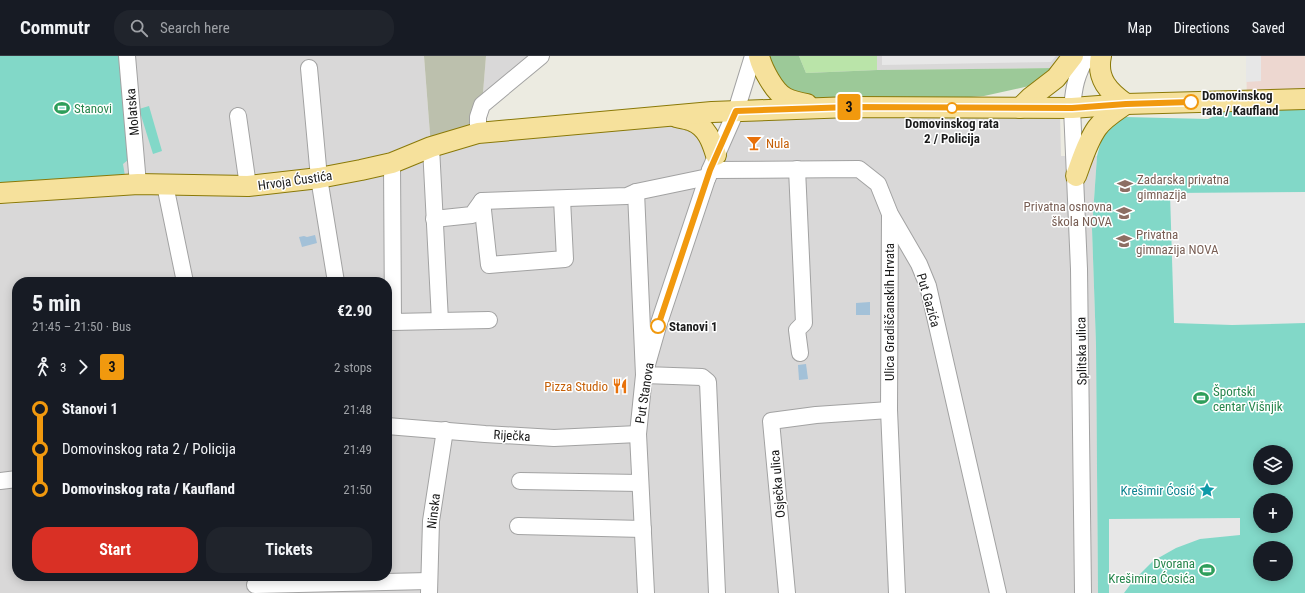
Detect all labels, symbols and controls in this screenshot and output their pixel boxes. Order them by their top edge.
search box [114,10,394,46]
text: Commutr [20,16,90,39]
icon: search [128,17,150,39]
text: Search here [160,19,230,37]
text: Map [1128,20,1152,36]
text: Directions [1174,20,1230,36]
text: Saved [1252,20,1285,36]
street label: Molatska [123,88,142,136]
place label: Domovinskog rata / Kaufland [1202,88,1278,118]
line badge: 3 [836,94,862,120]
marker: Domovinskog rata / Kaufland [1183,94,1199,110]
sports icon: Stanovi [53,99,71,117]
text: 3 [845,99,853,115]
place label: Stanovi [74,101,112,116]
marker: Domovinskog rata 2 / Policija [946,102,958,114]
place label: Domovinskog rata 2 / Policija [905,116,999,146]
bar icon: Nula [745,134,763,152]
place label: Nula [766,136,790,151]
street label: Hrvoja Ćustića [257,168,333,193]
place label: Zadarska privatna gimnazija [1137,172,1229,202]
school or university icon: Zadarska privatna gimnazija [1116,177,1134,195]
place label: Privatna osnovna škola NOVA [1024,199,1113,229]
school or university icon: Privatna osnovna škola NOVA [1115,204,1133,222]
place label: Privatna gimnazija NOVA [1136,227,1219,257]
school or university icon: Privatna gimnazija NOVA [1115,232,1133,250]
street label: Ulica Gradiščanskih Hrvata [882,243,897,381]
street label: Put Gazića [914,272,943,329]
text: 5 min [32,291,81,316]
text: €2.90 [337,302,372,320]
street label: Splitska ulica [1073,317,1090,385]
marker: Stanovi 1 [650,318,666,334]
text: 21:45 – 21:50 · Bus [32,319,131,334]
place label: Stanovi 1 [669,319,718,334]
icon: walk [32,356,54,378]
icon: forward [72,356,94,378]
text: 3 [108,359,116,375]
text: 3 [60,360,66,375]
text: 2 stops [334,360,372,375]
street label: Put Stanova [632,362,657,425]
restaurant icon: Pizza Studio [611,377,629,395]
place label: Pizza Studio [544,379,608,394]
place label: Športski centar Višnjik [1213,384,1283,414]
sports icon: Športski centar Višnjik [1192,389,1210,407]
text: Stanovi 1 [62,400,118,418]
text: 21:48 [343,402,372,417]
street label: Riječka [493,427,531,444]
text: Domovinskog rata 2 / Policija [62,440,236,458]
text: 21:49 [343,442,372,457]
map controls [1253,445,1293,581]
button: layers [1253,445,1293,485]
street label: Osječka ulica [767,449,788,519]
text: Domovinskog rata / Kaufland [62,480,235,498]
place icon: Krešimir Ćosić [1198,481,1216,499]
text: 21:50 [343,482,372,497]
place label: Krešimir Ćosić [1121,483,1195,498]
street label: Ninska [424,493,443,530]
button: + [1253,493,1293,533]
button: Start [32,527,198,573]
button: Tickets [206,527,372,573]
button: − [1253,541,1293,581]
place label: Dvorana Krešimira Ćosića [1108,556,1195,586]
sports icon: Dvorana Krešimira Ćosića [1198,561,1216,579]

